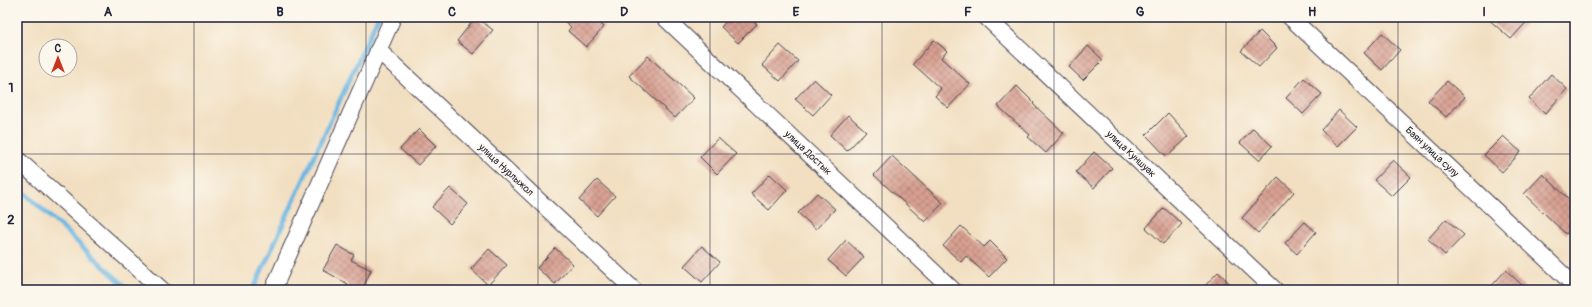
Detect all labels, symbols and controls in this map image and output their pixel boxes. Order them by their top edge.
text: A [104,4,113,20]
text: B [276,4,284,20]
text: C [448,4,456,20]
text: D [620,4,628,20]
text: E [793,4,800,20]
text: F [964,4,972,20]
text: G [1136,4,1145,20]
text: H [1308,4,1316,20]
text: I [1482,4,1486,20]
north arrow [38,38,78,78]
text: С [55,42,62,55]
text: 1 [8,80,14,96]
street label: Баян улица сулу [1403,124,1462,180]
street label: улица Достык [781,127,834,178]
street label: улица Куншуак [1103,127,1158,180]
street label: улица Нурлыжол [475,141,536,199]
text: 2 [7,212,15,228]

